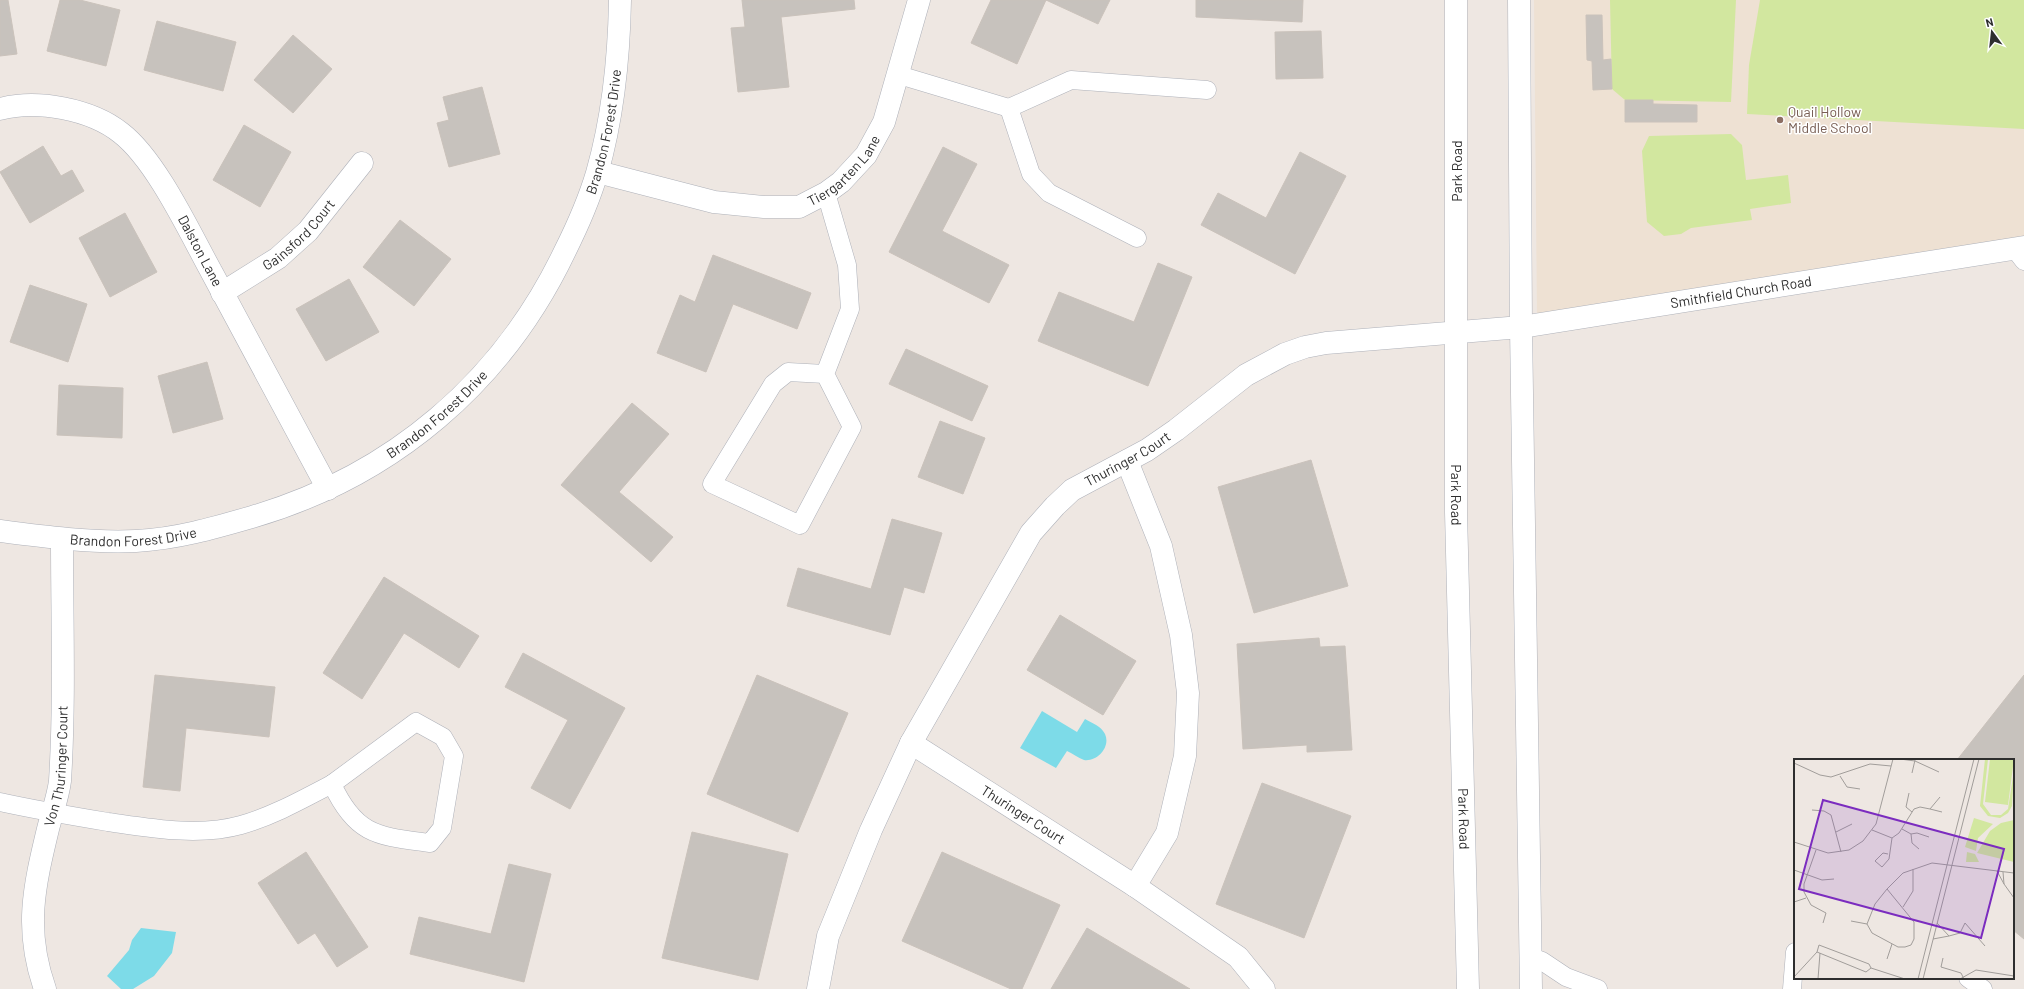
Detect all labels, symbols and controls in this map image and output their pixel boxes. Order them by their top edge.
north arrow [1972,12,2012,52]
text: N [1984,15,1995,29]
street label: Brandon Forest Drive [582,68,624,196]
place label: Quail Hollow Middle School [1788,103,1872,136]
marker: Quail Hollow Middle School [1775,115,1785,125]
street label: Tiergarten Lane [804,132,883,209]
street label: Park Road [1448,140,1465,202]
street label: Gainsford Court [259,196,338,274]
street label: Dalston Lane [175,212,227,289]
street label: Smithfield Church Road [1669,272,1813,311]
street label: Brandon Forest Drive [383,366,490,462]
street label: Thuringer Court [1081,427,1174,490]
street label: Park Road [1448,464,1465,526]
street label: Brandon Forest Drive [69,523,198,549]
street label: Von Thuringer Court [40,705,71,828]
inset map [1794,759,2014,979]
street label: Thuringer Court [978,781,1068,847]
street label: Park Road [1455,788,1473,850]

